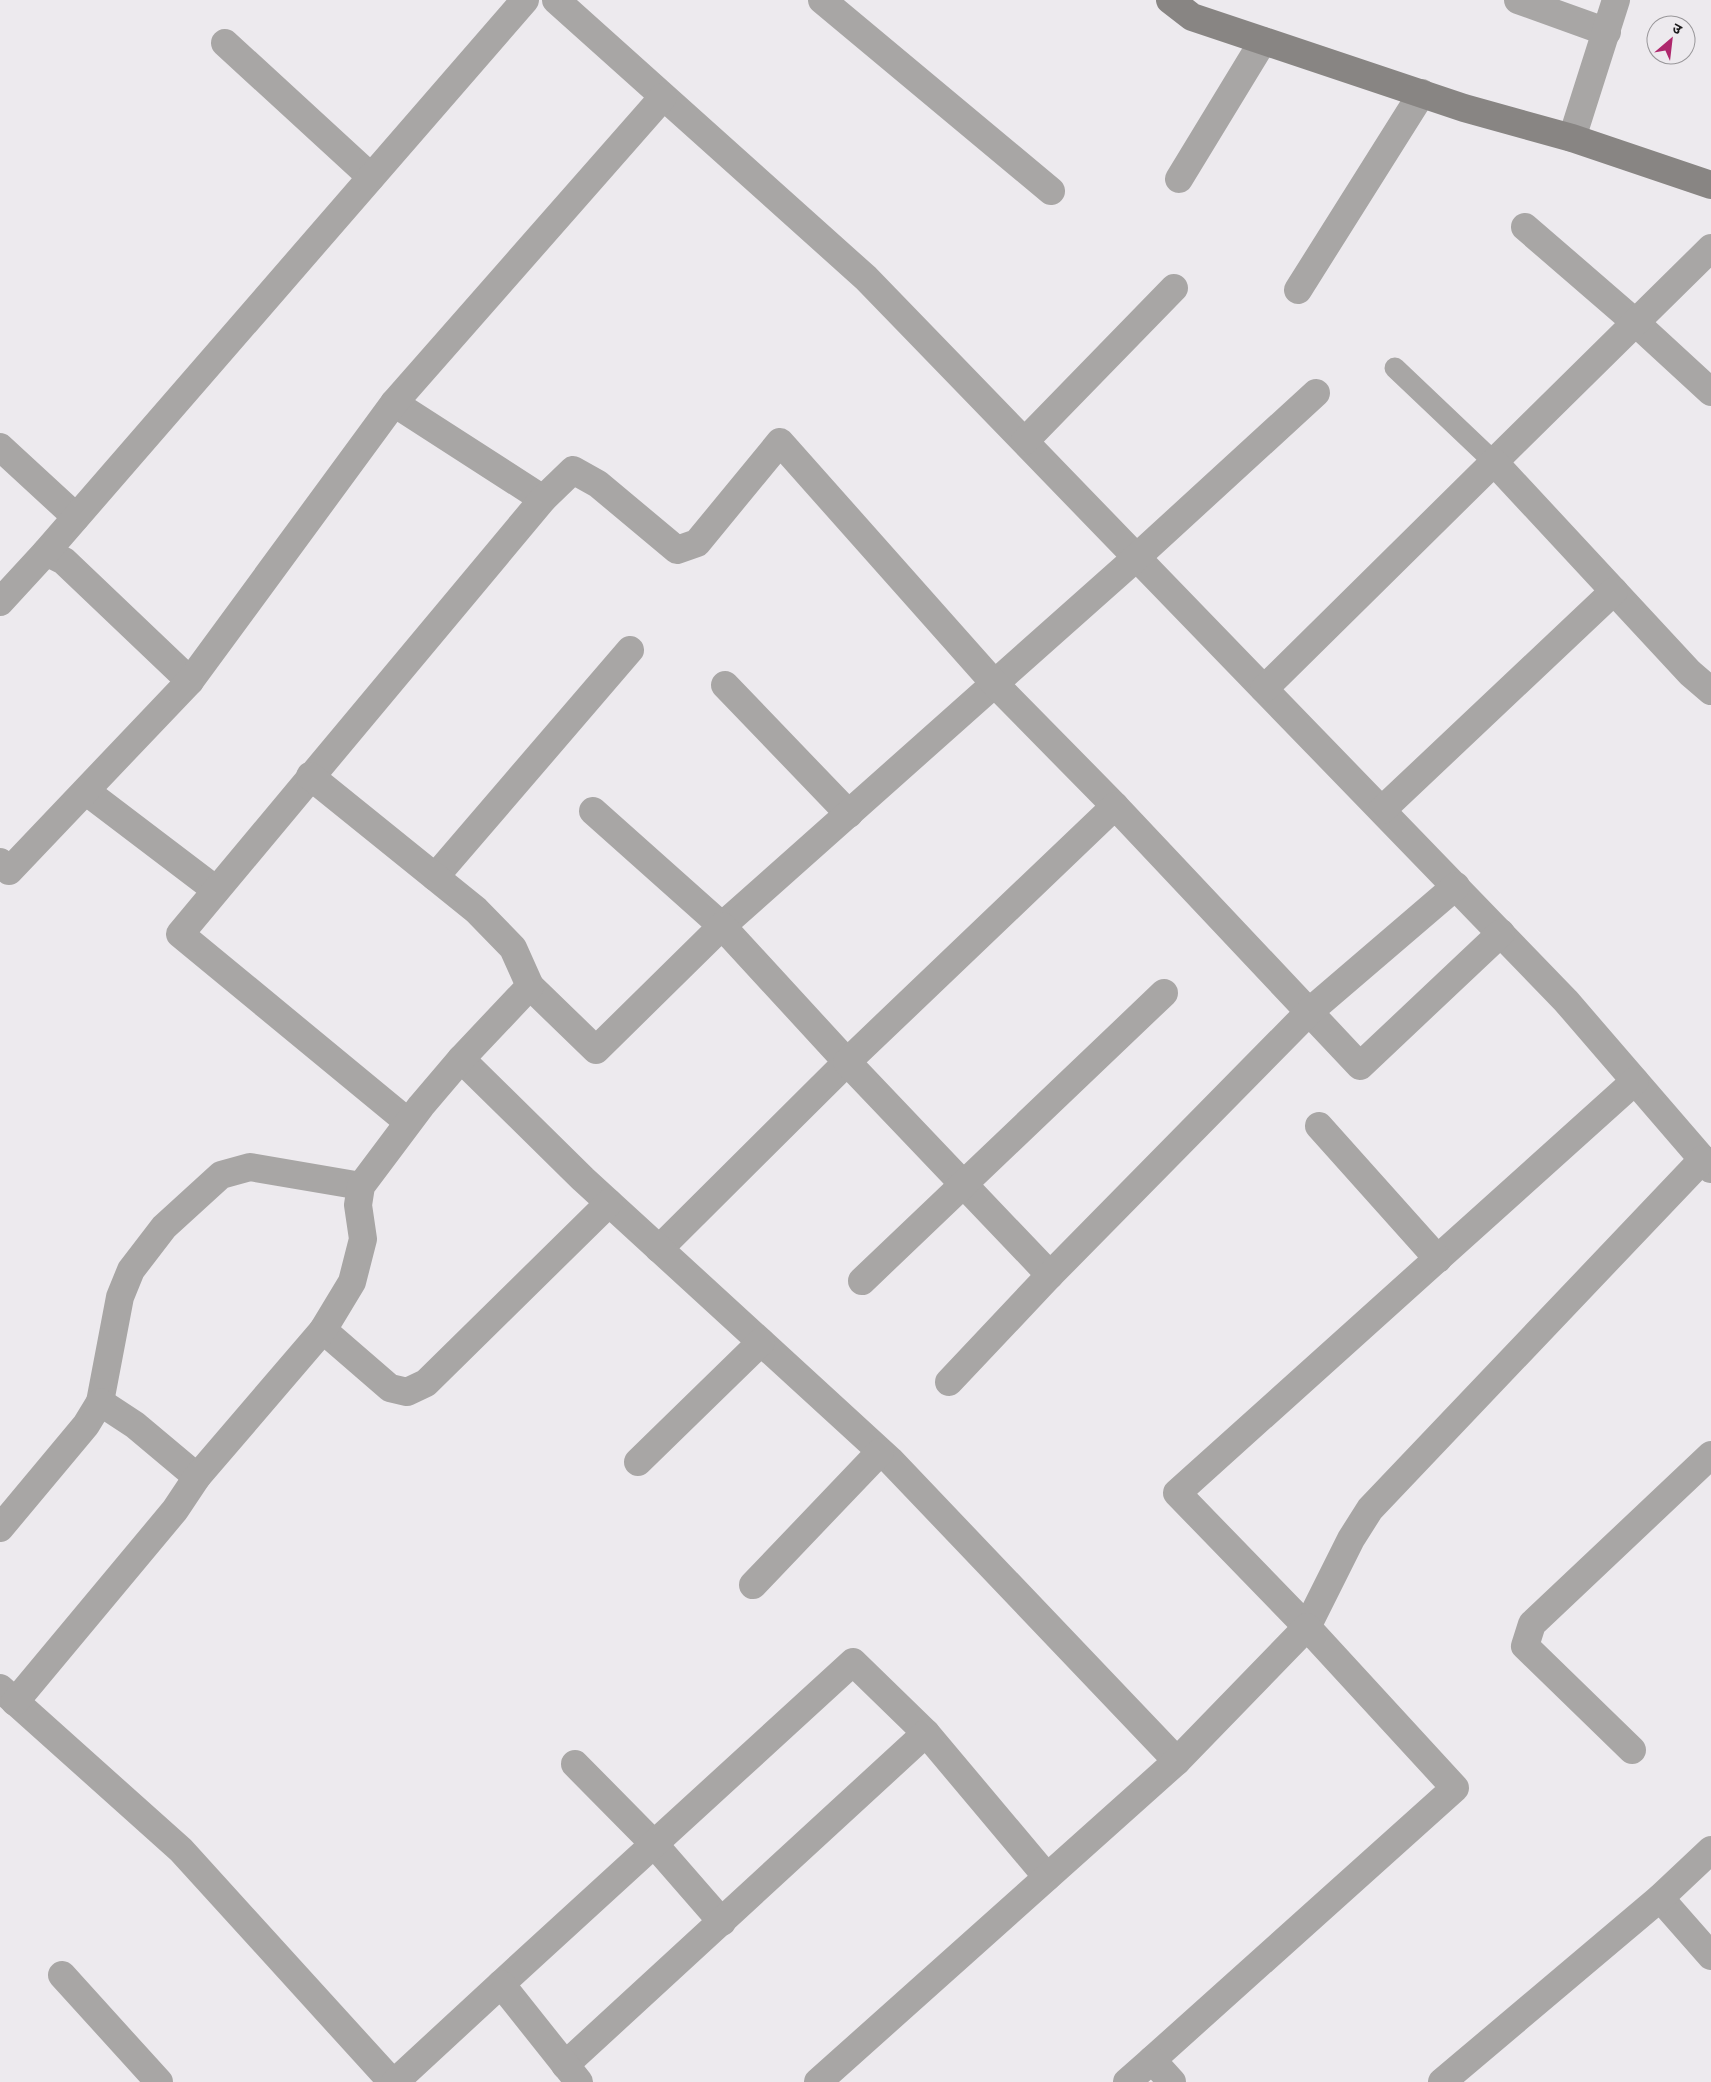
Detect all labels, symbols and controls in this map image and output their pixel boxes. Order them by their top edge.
north arrow [1646,15,1696,65]
text: उ [1669,20,1685,39]

